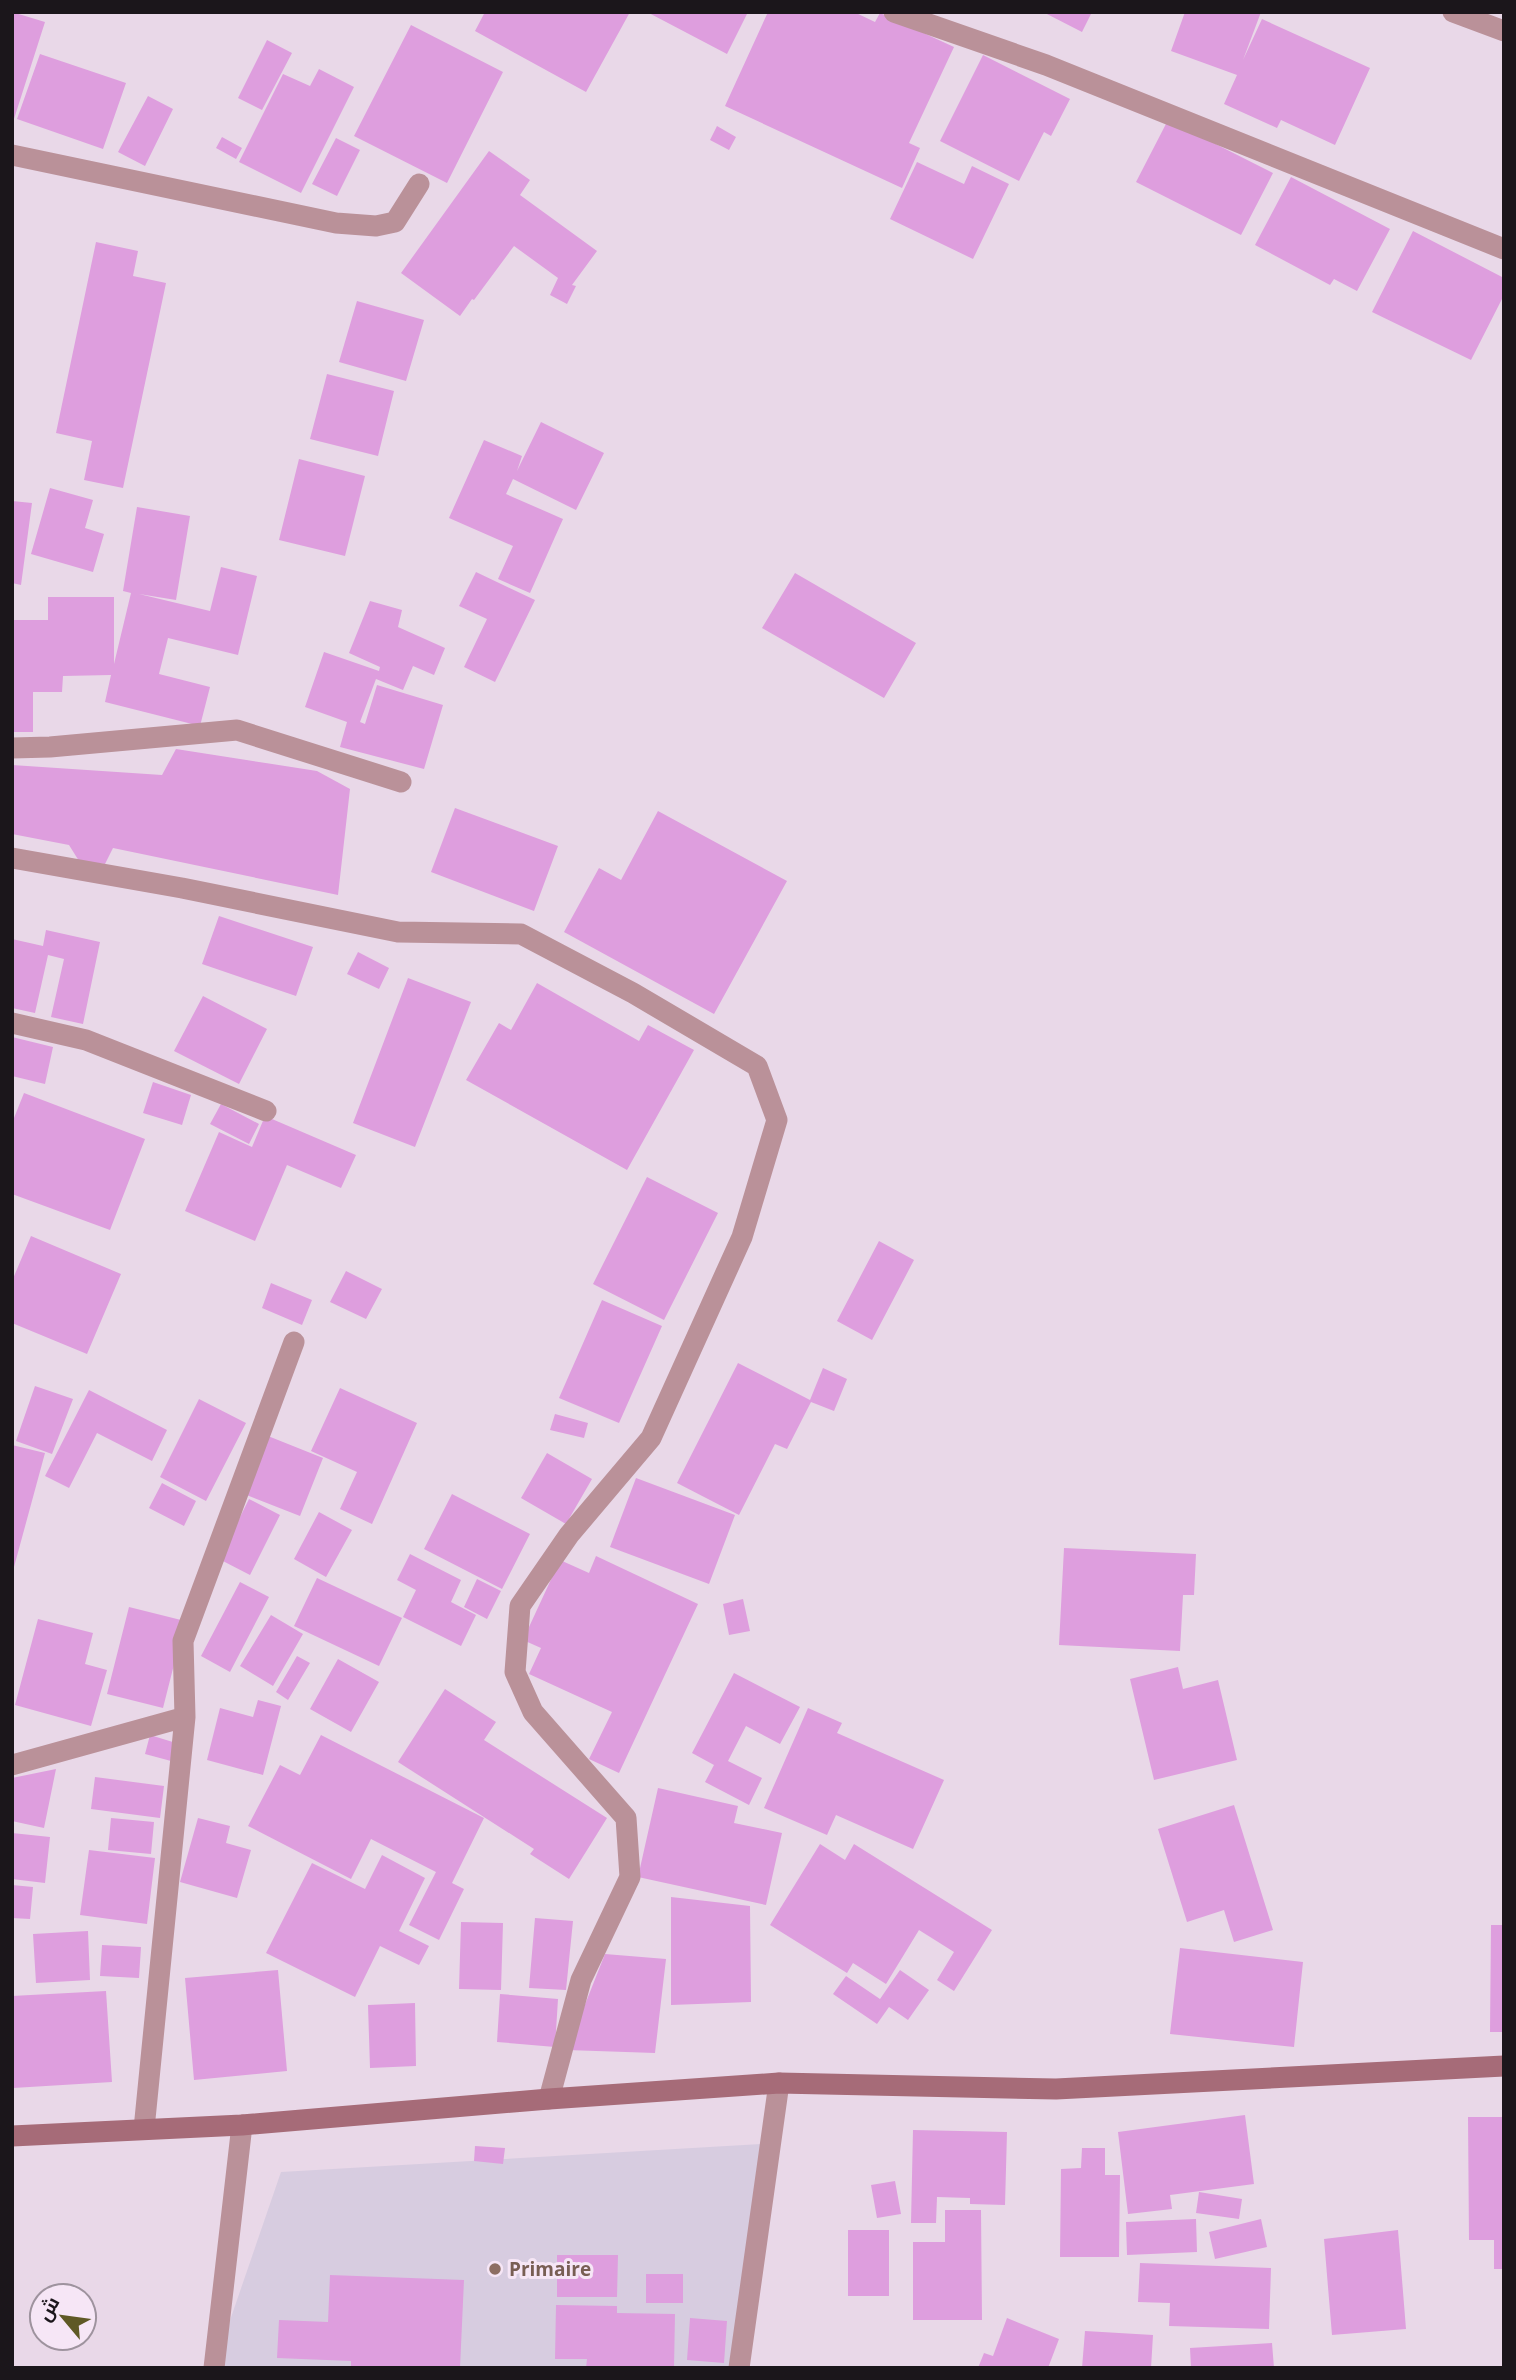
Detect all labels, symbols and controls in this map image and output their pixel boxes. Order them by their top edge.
place label: Primaire [509,2256,591,2282]
marker: Primaire [487,2261,503,2277]
north arrow [28,2282,98,2352]
text: ش [31,2292,65,2326]

